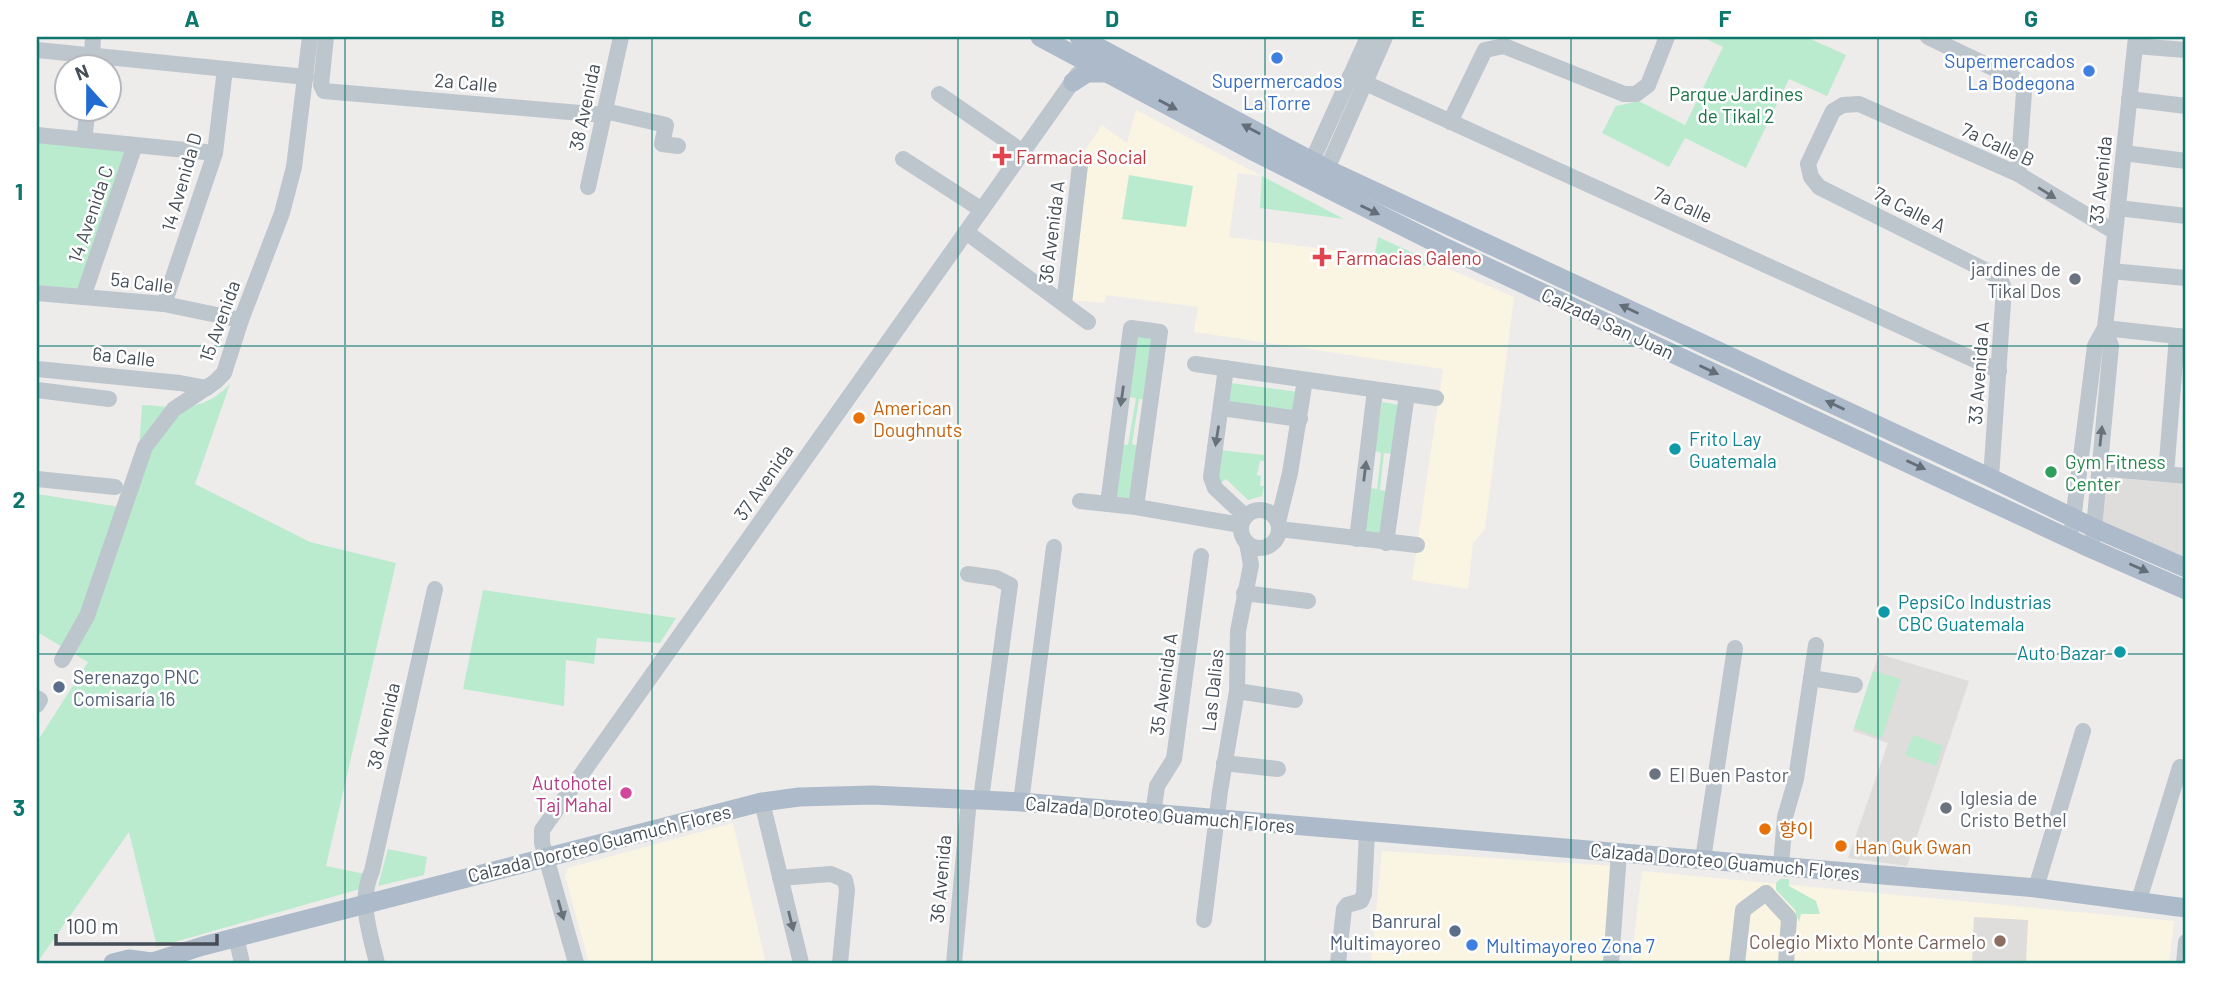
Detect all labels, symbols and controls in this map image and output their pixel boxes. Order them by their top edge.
text: A [184,4,200,32]
text: B [491,4,505,32]
text: C [798,4,812,32]
text: D [1105,4,1119,32]
text: E [1411,4,1425,32]
text: F [1719,4,1732,32]
text: G [2024,4,2038,32]
place label: Supermercados La Bodegona [1944,49,2075,94]
marker: Supermercados La Torre [1269,50,1285,66]
north arrow [52,52,122,122]
text: N [72,59,92,85]
street label: 38 Avenida [564,61,604,153]
marker: Supermercados La Bodegona [2081,63,2097,79]
street label: 2a Calle [433,68,499,96]
place label: Supermercados La Torre [1212,69,1342,114]
park label: Parque Jardines de Tikal 2 [1669,82,1803,127]
one-way arrow [1159,99,1179,111]
street label: 7a Calle B [1958,117,2038,171]
one-way arrow [1241,123,1261,135]
street label: 14 Avenida D [156,130,206,234]
street label: 33 Avenida [2084,135,2116,225]
place label: Farmacia Social [1016,145,1147,168]
marker: Farmacia Social [994,148,1010,164]
street label: 14 Avenida C [63,162,117,266]
text: 1 [15,177,23,205]
street label: 36 Avenida A [1033,179,1069,285]
street label: 7a Calle [1650,181,1716,227]
street label: 7a Calle A [1870,181,1950,237]
one-way arrow [2038,186,2057,199]
one-way arrow [1360,205,1380,216]
place label: Farmacias Galeno [1336,246,1482,269]
marker: Farmacias Galeno [1314,249,1330,265]
place label: jardines de Tikal Dos [1970,257,2061,302]
street label: 5a Calle [109,267,175,297]
marker: jardines de Tikal Dos [2067,271,2083,287]
street label: 15 Avenida [194,277,244,365]
street label: Calzada San Juan [1538,282,1678,364]
one-way arrow [1618,303,1639,314]
street label: 33 Avenida A [1963,320,1993,426]
street label: 6a Calle [91,341,157,371]
one-way arrow [1699,364,1719,375]
one-way arrow [1117,385,1128,407]
place label: American Doughnuts [873,396,962,441]
one-way arrow [1825,399,1845,411]
marker: American Doughnuts [851,410,867,426]
one-way arrow [1211,425,1222,447]
one-way arrow [2096,425,2107,447]
place label: Frito Lay Guatemala [1689,427,1777,472]
street label: 37 Avenida [728,440,798,524]
marker: Frito Lay Guatemala [1667,441,1683,457]
place label: Gym Fitness Center [2065,450,2166,495]
one-way arrow [1906,459,1926,471]
one-way arrow [1360,460,1371,482]
marker: Gym Fitness Center [2043,464,2059,480]
text: 2 [13,485,25,513]
one-way arrow [2129,562,2149,574]
place label: PepsiCo Industrias CBC Guatemala [1898,590,2051,635]
marker: PepsiCo Industrias CBC Guatemala [1876,604,1892,620]
street label: 35 Avenida A [1144,631,1182,737]
place label: Auto Bazar [2017,641,2106,664]
marker: Auto Bazar [2112,644,2128,660]
street label: Las Dalias [1196,648,1228,732]
place label: Serenazgo PNC Comisaría 16 [73,665,200,710]
marker: Serenazgo PNC Comisaría 16 [51,679,67,695]
street label: 38 Avenida [362,680,404,772]
place label: El Buen Pastor [1669,763,1789,786]
marker: El Buen Pastor [1647,766,1663,782]
place label: Autohotel Taj Mahal [532,771,612,816]
marker: Autohotel Taj Mahal [618,785,634,801]
place label: Iglesia de Cristo Bethel [1960,786,2067,831]
street label: Calzada Doroteo Guamuch Flores [1024,791,1296,837]
text: 3 [13,793,25,821]
street label: Calzada Doroteo Guamuch Flores [465,799,733,887]
marker: Iglesia de Cristo Bethel [1938,800,1954,816]
place label: 향이 [1779,818,1814,841]
marker: 향이 [1757,821,1773,837]
street label: 36 Avenida [925,834,955,924]
place label: Han Guk Gwan [1855,835,1971,858]
street label: Calzada Doroteo Guamuch Flores [1589,838,1861,884]
marker: Han Guk Gwan [1833,838,1849,854]
one-way arrow [556,899,567,921]
scale bar [56,902,217,946]
place label: Banrural Multimayoreo [1330,909,1441,954]
one-way arrow [786,910,797,932]
text: 100 m [66,913,119,938]
marker: Banrural Multimayoreo [1447,923,1463,939]
place label: Colegio Mixto Monte Carmelo [1749,930,1986,953]
marker: Colegio Mixto Monte Carmelo [1992,933,2008,949]
place label: Multimayoreo Zona 7 [1486,934,1655,957]
marker: Multimayoreo Zona 7 [1464,937,1480,953]

